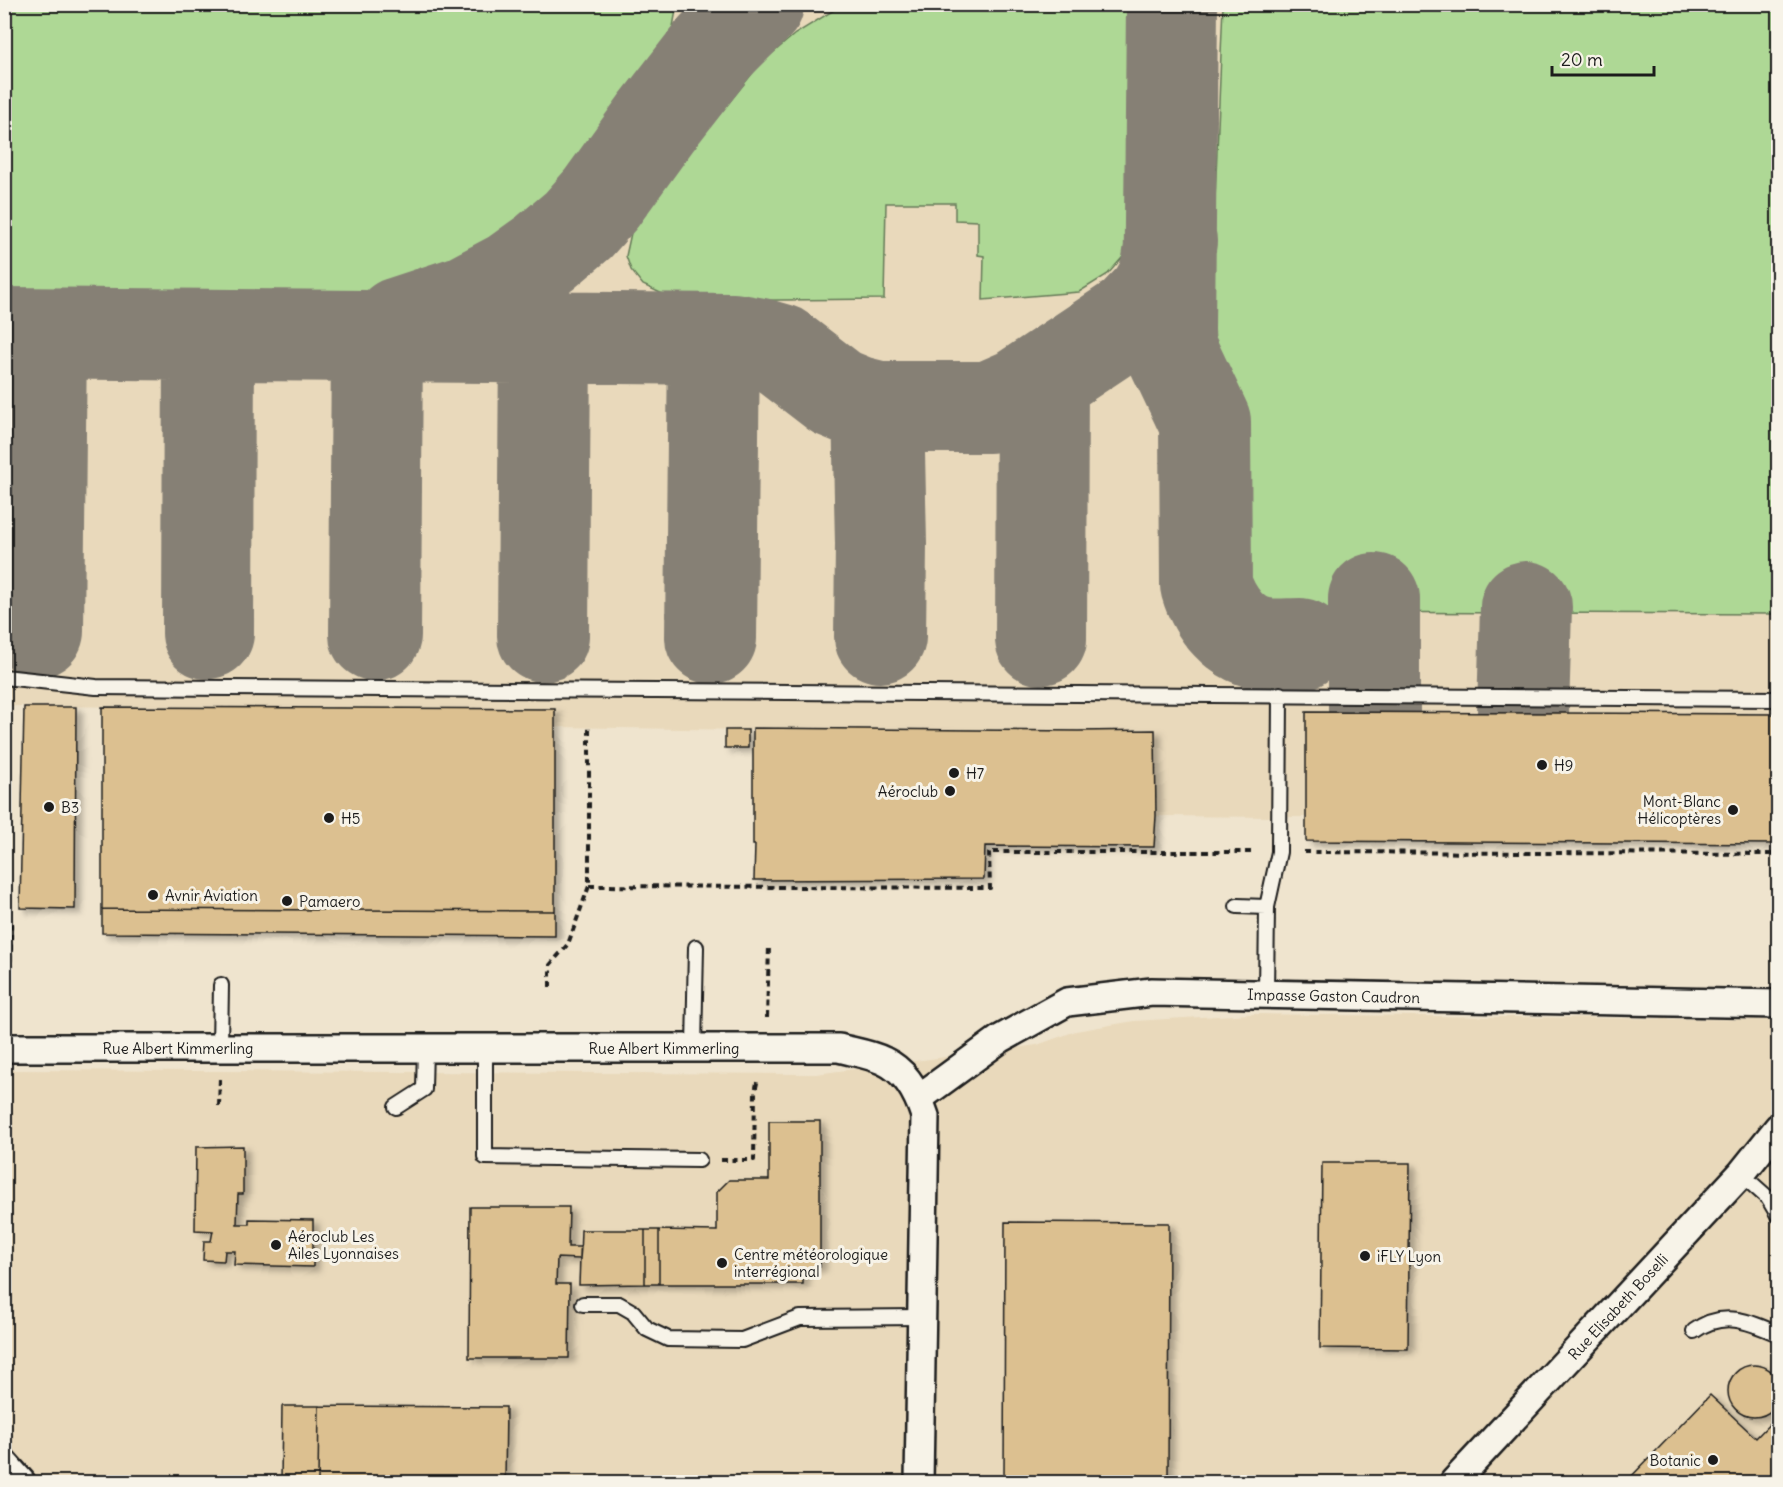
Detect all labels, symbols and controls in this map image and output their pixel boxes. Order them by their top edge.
scale bar [1552,39,1654,77]
text: 20 m [1561,48,1603,71]
place label: H9 [1554,756,1573,775]
marker: H9 [1535,758,1549,772]
place label: H7 [966,764,984,783]
marker: H7 [947,766,961,780]
place label: Aéroclub [878,782,938,801]
marker: Aéroclub [943,784,957,798]
place label: Mont-Blanc Hélicoptères [1638,792,1721,828]
place label: B3 [61,798,79,817]
marker: B3 [42,800,56,814]
marker: Mont-Blanc Hélicoptères [1726,803,1740,817]
place label: H5 [341,809,360,828]
marker: H5 [322,811,336,825]
place label: Avnir Aviation [165,886,258,905]
marker: Avnir Aviation [146,888,160,902]
place label: Pamaero [299,892,360,911]
marker: Pamaero [280,894,294,908]
street label: Impasse Gaston Caudron [1247,984,1421,1007]
street label: Rue Albert Kimmerling [103,1039,253,1058]
street label: Rue Albert Kimmerling [589,1039,739,1058]
place label: Aéroclub Les Ailes Lyonnaises [288,1227,399,1263]
marker: Aéroclub Les Ailes Lyonnaises [269,1238,283,1252]
place label: Centre météorologique interrégional [734,1245,888,1281]
place label: iFLY Lyon [1377,1247,1442,1266]
marker: iFLY Lyon [1358,1249,1372,1263]
street label: Rue Elisabeth Boselli [1564,1250,1672,1363]
marker: Centre météorologique interrégional [715,1256,729,1270]
place label: Botanic [1650,1451,1701,1470]
marker: Botanic [1706,1453,1720,1467]

